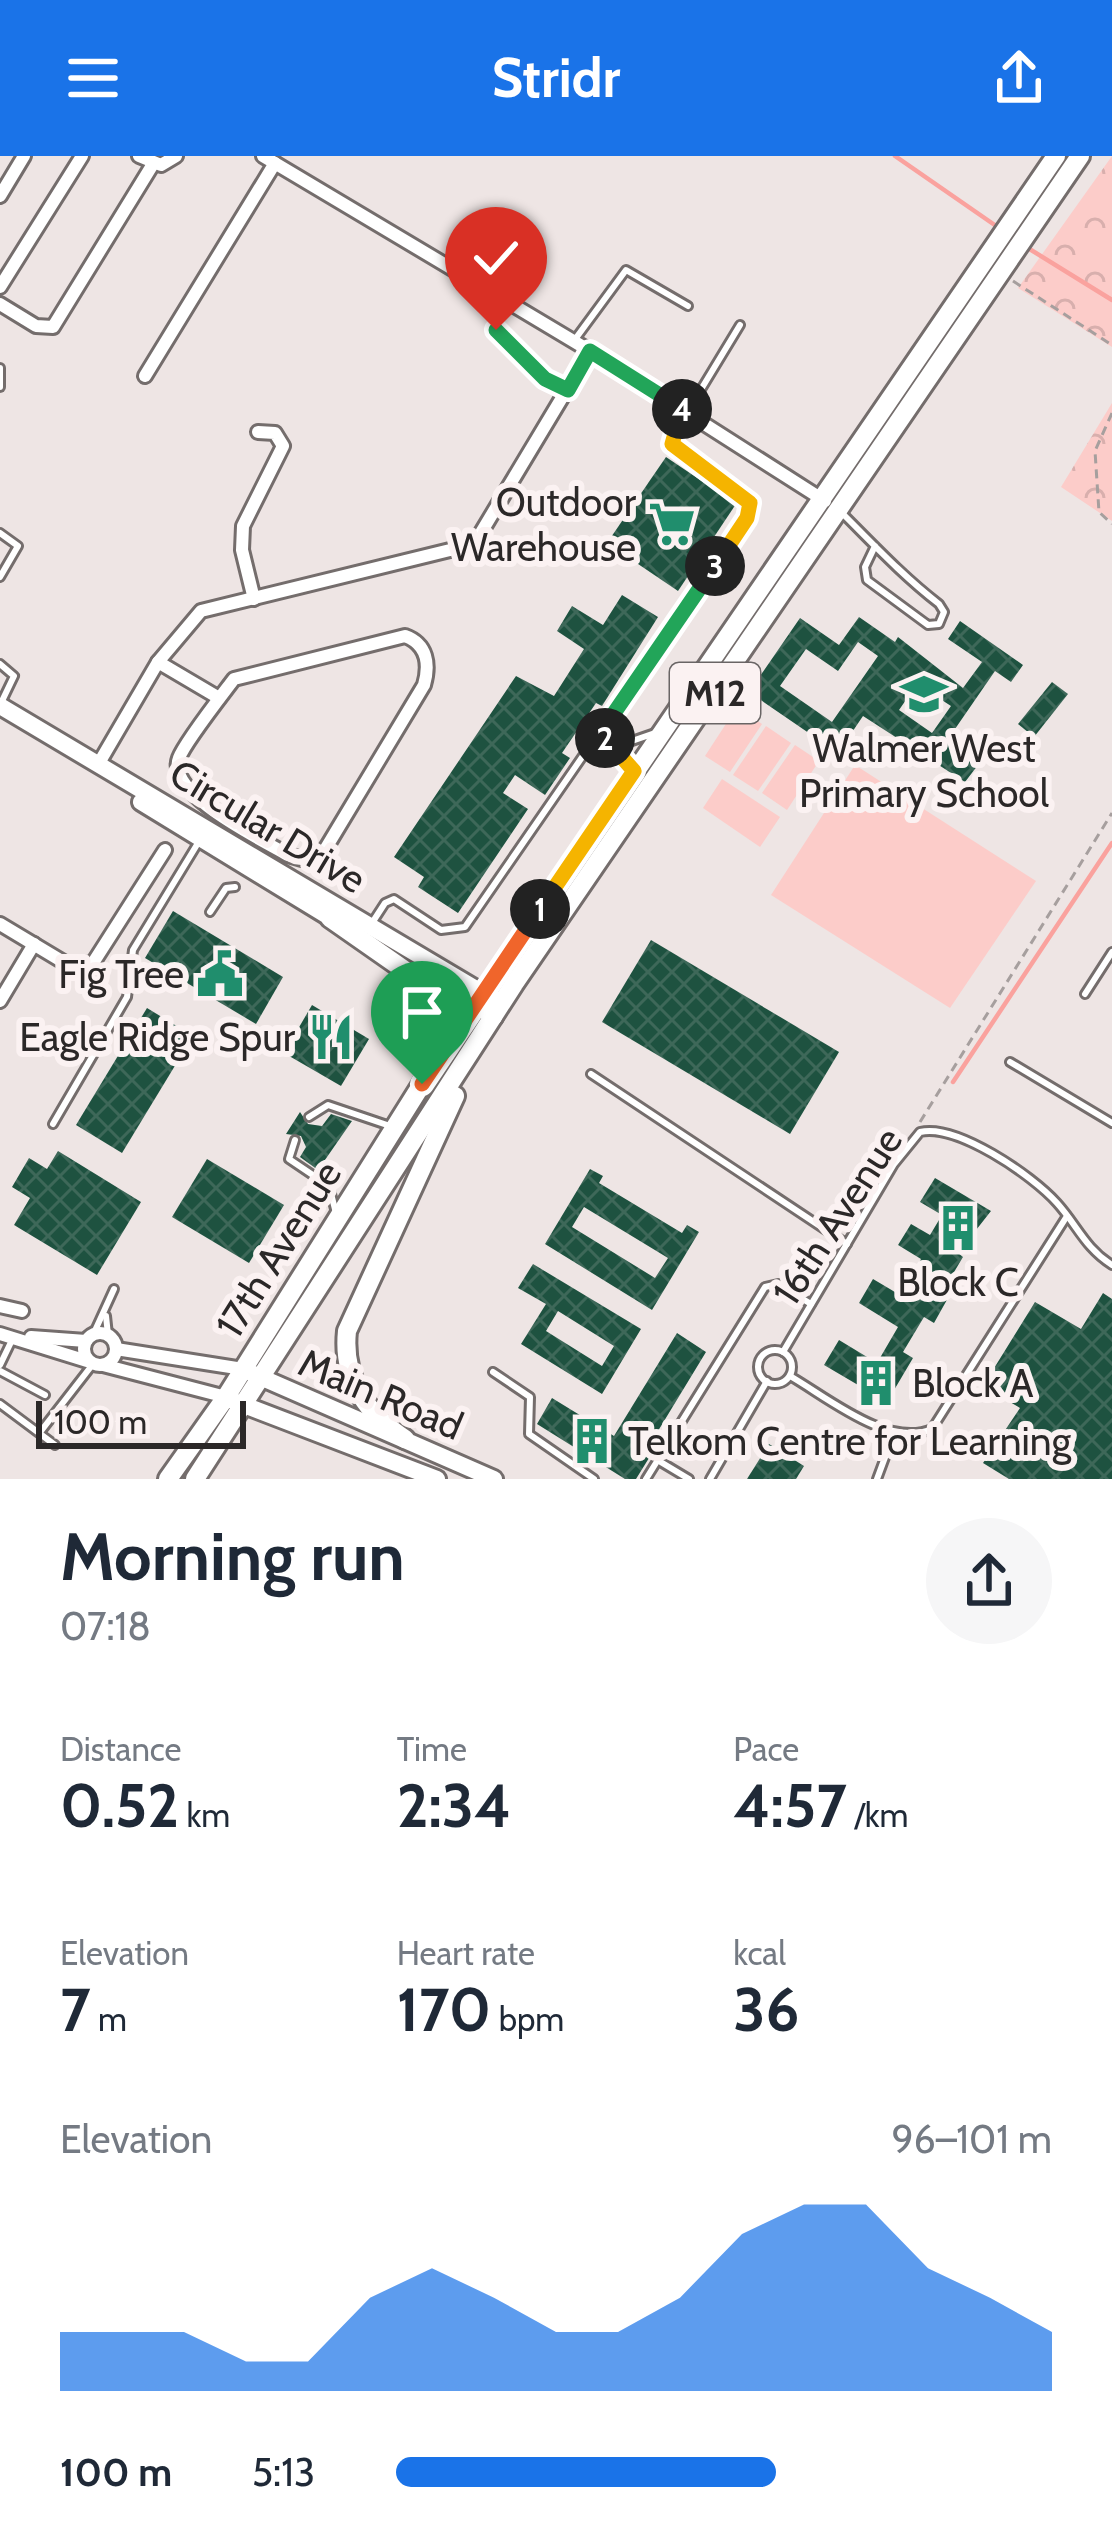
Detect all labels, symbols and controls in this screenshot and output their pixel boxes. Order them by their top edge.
icon: menu [60,45,126,111]
text: Stridr [492,45,620,111]
icon: share [986,45,1052,111]
pin [445,207,547,330]
icon: check [463,225,529,291]
pin: 4 [652,379,712,439]
text: 4 [672,389,692,429]
place label: Outdoor Warehouse [451,478,637,571]
supermarket icon: Outdoor Warehouse [647,499,697,549]
pin: 3 [685,536,745,596]
text: 3 [706,546,724,586]
road number: M12 [670,663,760,723]
school or university icon: Walmer West Primary School [899,669,949,719]
pin: 2 [575,708,635,768]
text: 2 [596,718,614,758]
place label: Walmer West Primary School [799,724,1049,817]
street label: Circular Drive [161,749,375,903]
pin: 1 [510,879,570,939]
text: 1 [534,889,546,929]
public building icon: Fig Tree [195,949,245,999]
place label: Fig Tree [58,950,184,998]
pin [371,961,473,1084]
icon: arrive [389,979,455,1045]
restaurant icon: Eagle Ridge Spur [306,1012,356,1062]
place label: Eagle Ridge Spur [19,1013,296,1061]
street label: 16th Avenue [762,1118,912,1314]
street label: 17th Avenue [205,1152,351,1346]
building icon: Block C [933,1203,983,1253]
place label: Block C [897,1258,1019,1306]
street label: Main Road [292,1338,470,1450]
building icon: Block A [851,1358,901,1408]
place label: Block A [912,1359,1034,1407]
scale bar [36,1395,246,1448]
text: 100 m [54,1402,147,1442]
building icon: Telkom Centre for Learning [567,1416,617,1466]
place label: Telkom Centre for Learning [628,1417,1072,1465]
text: Morning run [60,1516,405,1597]
button: share [926,1518,1052,1644]
text: 07:18 [60,1602,151,1650]
text: Distance [60,1729,181,1769]
text: Time [397,1729,467,1769]
text: Pace [733,1729,799,1769]
text: 0.52 [60,1769,179,1842]
text: 2:34 [397,1769,511,1842]
text: 4:57 [733,1769,847,1842]
text: km [179,1795,230,1835]
text: /km [847,1795,909,1835]
text: Elevation [60,1933,189,1973]
text: Heart rate [397,1933,535,1973]
text: kcal [733,1933,786,1973]
text: 7 [60,1973,91,2046]
text: 170 [397,1973,491,2046]
text: 36 [733,1973,799,2046]
text: m [91,1999,127,2039]
text: bpm [491,1999,564,2039]
text: Elevation [60,2115,212,2163]
text: 96–101 m [891,2115,1052,2163]
text: 100 m [60,2448,172,2496]
text: 5:13 [252,2448,315,2496]

